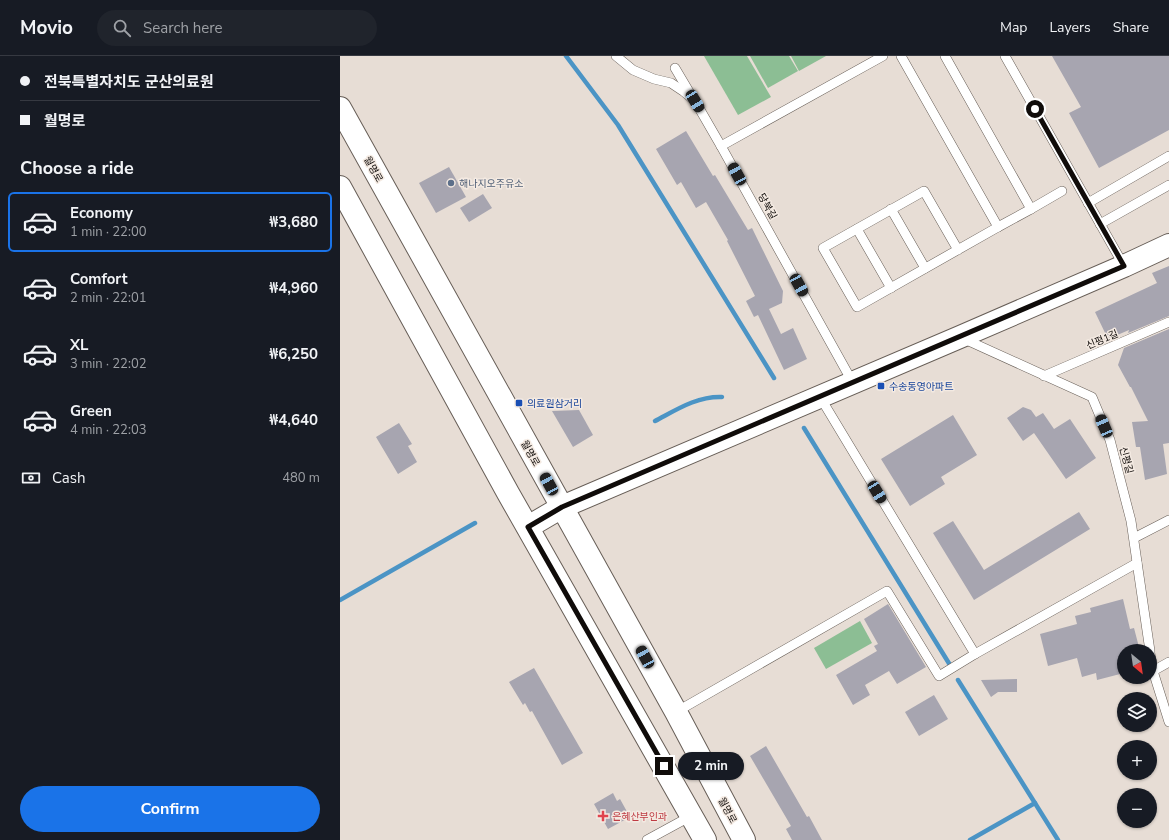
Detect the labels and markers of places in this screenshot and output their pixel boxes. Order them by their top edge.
place label: 해나지오주유소 [459,177,523,191]
marker: 해나지오주유소 [446,178,456,188]
place label: 수송동영아파트 [889,380,953,394]
marker: 수송동영아파트 [876,381,886,391]
place label: 의료원삼거리 [527,397,582,411]
marker: 의료원삼거리 [514,398,524,408]
marker: 은혜산부인과 [597,810,609,822]
place label: 은혜산부인과 [612,810,667,824]

